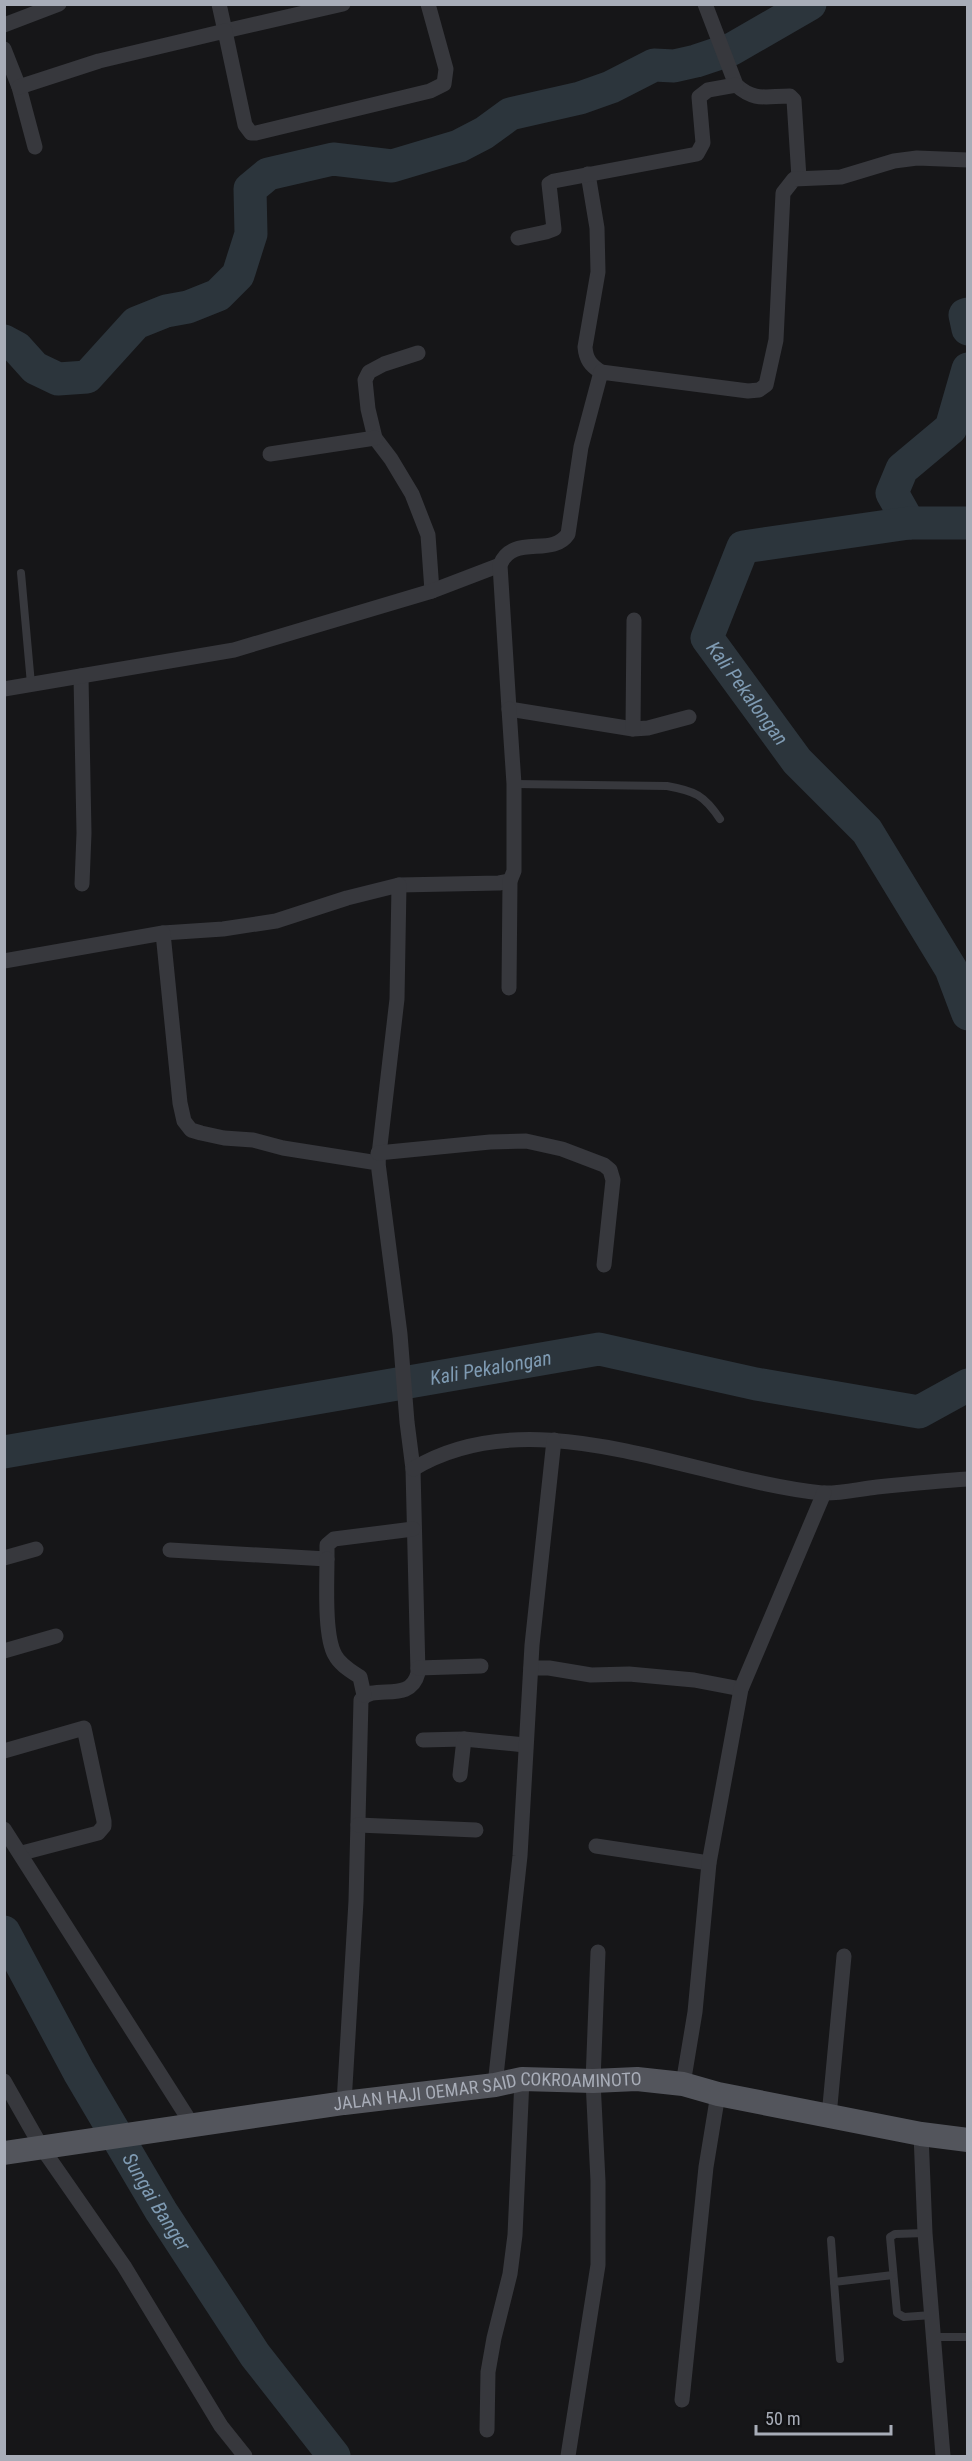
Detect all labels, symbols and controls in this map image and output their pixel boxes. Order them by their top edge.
water label: Kali Pekalongan [701,636,793,750]
water label: Kali Pekalongan [428,1345,553,1390]
street label: JALAN HAJI OEMAR SAID COKROAMINOTO [332,2068,642,2114]
water label: Sungai Banger [117,2148,196,2256]
scale bar [756,2398,891,2436]
text: 50 m [765,2408,800,2429]

